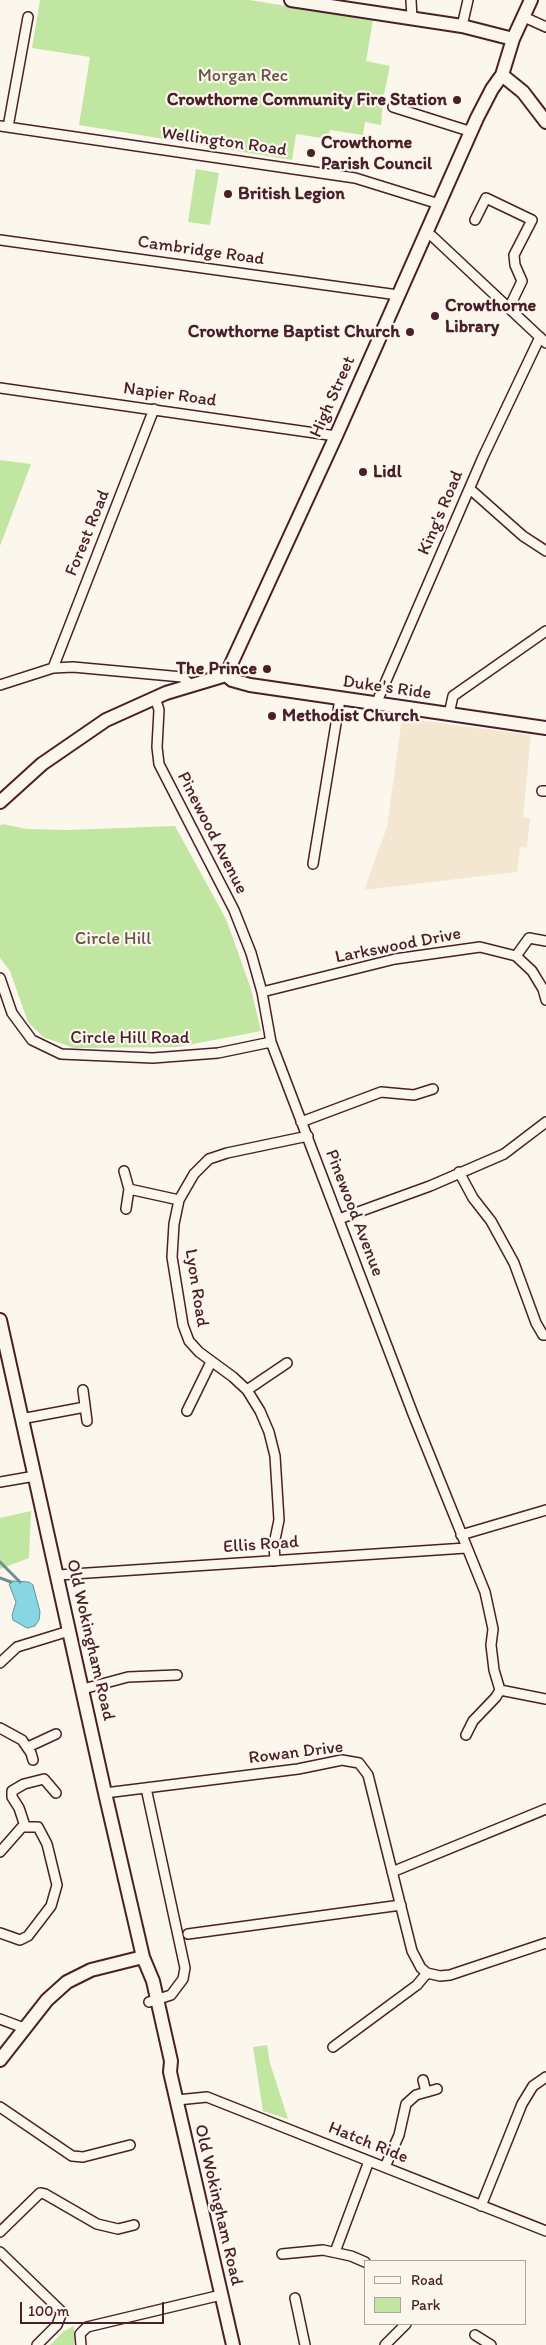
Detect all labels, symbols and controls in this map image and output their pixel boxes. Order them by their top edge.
park label: Morgan Rec [198,65,288,87]
place label: Crowthorne Community Fire Station [167,89,447,111]
marker: Crowthorne Community Fire Station [451,94,463,106]
street label: Wellington Road [160,123,288,161]
place label: Crowthorne Parish Council [321,132,432,174]
marker: Crowthorne Parish Council [305,147,317,159]
place label: British Legion [238,183,345,205]
marker: British Legion [222,188,234,200]
street label: Cambridge Road [136,231,266,271]
place label: Crowthorne Library [445,295,536,338]
marker: Crowthorne Library [429,310,441,322]
place label: Crowthorne Baptist Church [188,321,400,343]
marker: Crowthorne Baptist Church [404,326,416,338]
street label: High Street [305,353,361,441]
street label: Napier Road [122,378,218,412]
place label: Lidl [373,461,402,483]
marker: Lidl [357,466,369,478]
street label: King's Road [414,467,468,559]
street label: Forest Road [61,487,115,579]
place label: The Prince [176,658,257,680]
marker: The Prince [261,663,273,675]
street label: Duke's Ride [341,671,433,705]
place label: Methodist Church [282,705,419,727]
marker: Methodist Church [266,710,278,722]
street label: Pinewood Avenue [172,768,252,898]
street label: Larkswood Drive [333,923,463,969]
park label: Circle Hill [75,928,151,950]
street label: Circle Hill Road [70,1027,190,1049]
street label: Pinewood Avenue [320,1146,388,1280]
street label: Lyon Road [179,1247,213,1329]
street label: Ellis Road [223,1532,299,1558]
street label: Old Wokingham Road [61,1557,119,1723]
street label: Rowan Drive [247,1736,345,1770]
street label: Hatch Ride [325,2117,411,2169]
street label: Old Wokingham Road [189,2122,247,2288]
legend [364,2260,526,2325]
text: Road [411,2271,443,2289]
scale bar [22,2292,166,2324]
text: Park [411,2296,441,2314]
text: 100 m [28,2302,69,2320]

